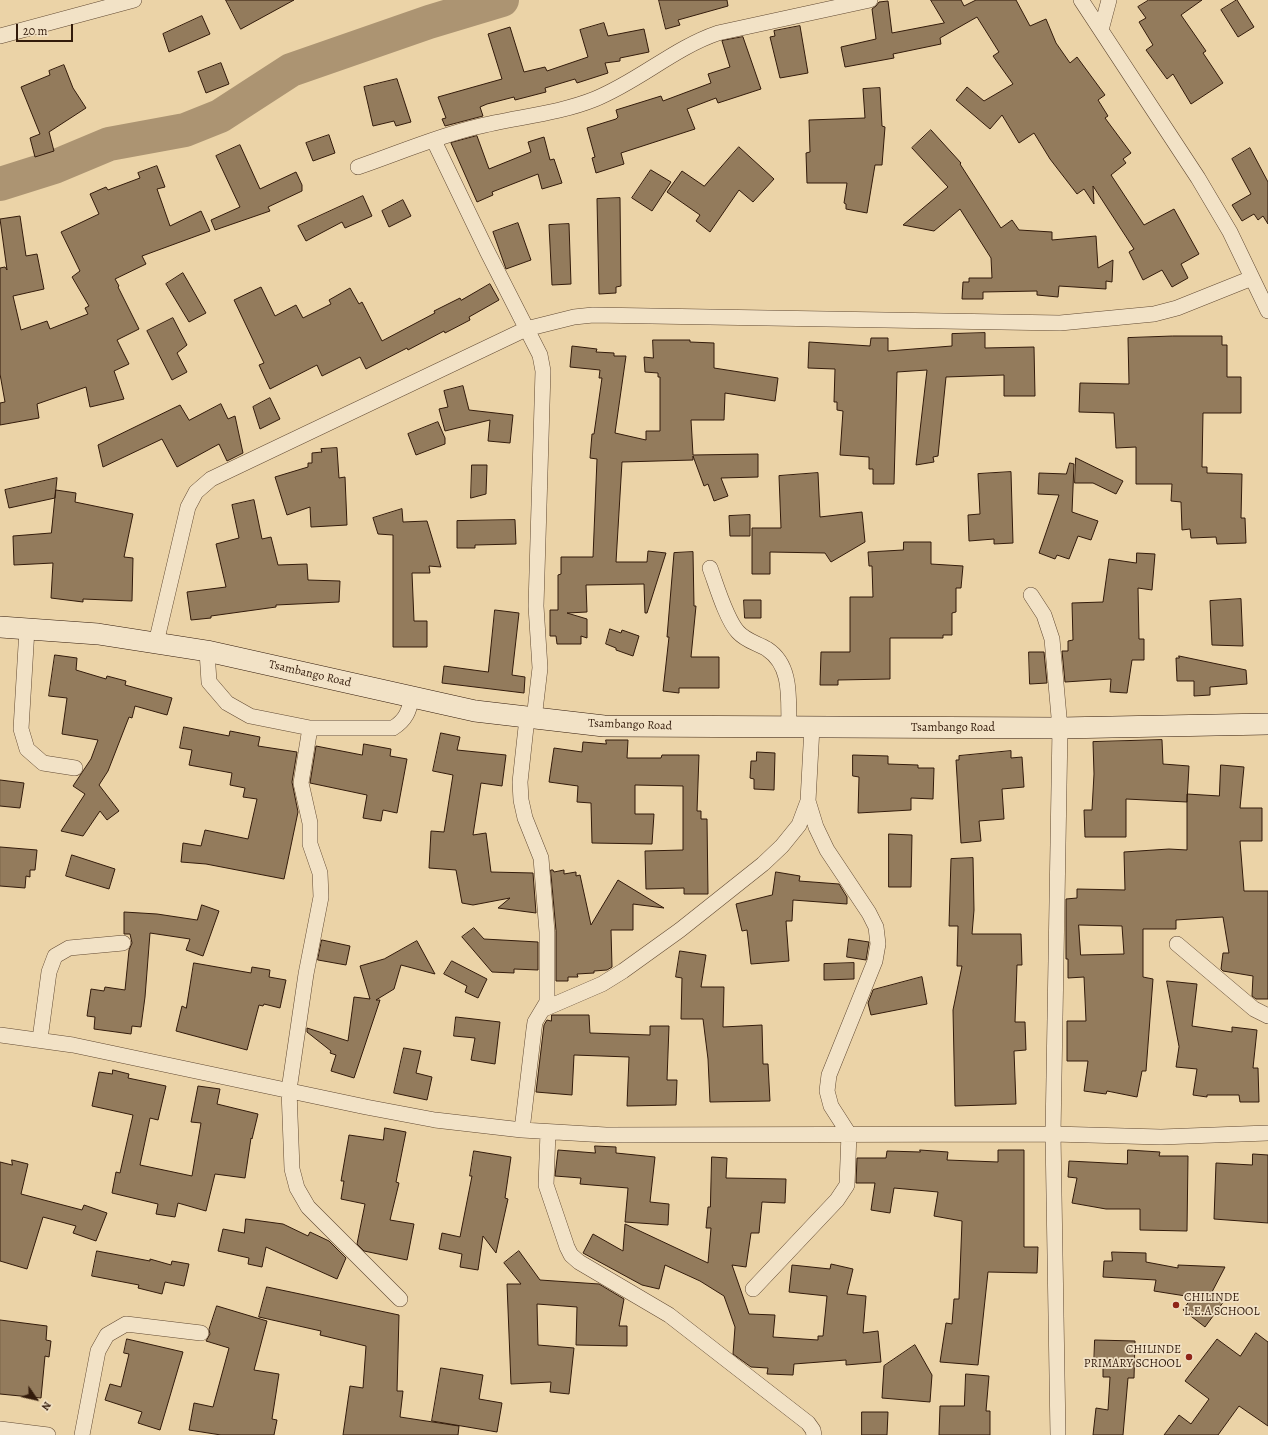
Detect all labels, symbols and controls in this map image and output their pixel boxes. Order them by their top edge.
scale bar [18,16,75,42]
text: 20 m [23,23,47,39]
street label: Tsambango Road [267,658,353,690]
street label: Tsambango Road [588,716,672,734]
street label: Tsambango Road [911,721,995,735]
place label: CHILINDE L.E.A SCHOOL [1184,1291,1259,1319]
marker: CHILINDE L.E.A SCHOOL [1171,1300,1181,1310]
place label: CHILINDE PRIMARY SCHOOL [1084,1343,1181,1371]
marker: CHILINDE PRIMARY SCHOOL [1184,1352,1194,1362]
north arrow [16,1379,56,1419]
text: N [38,1398,55,1414]

